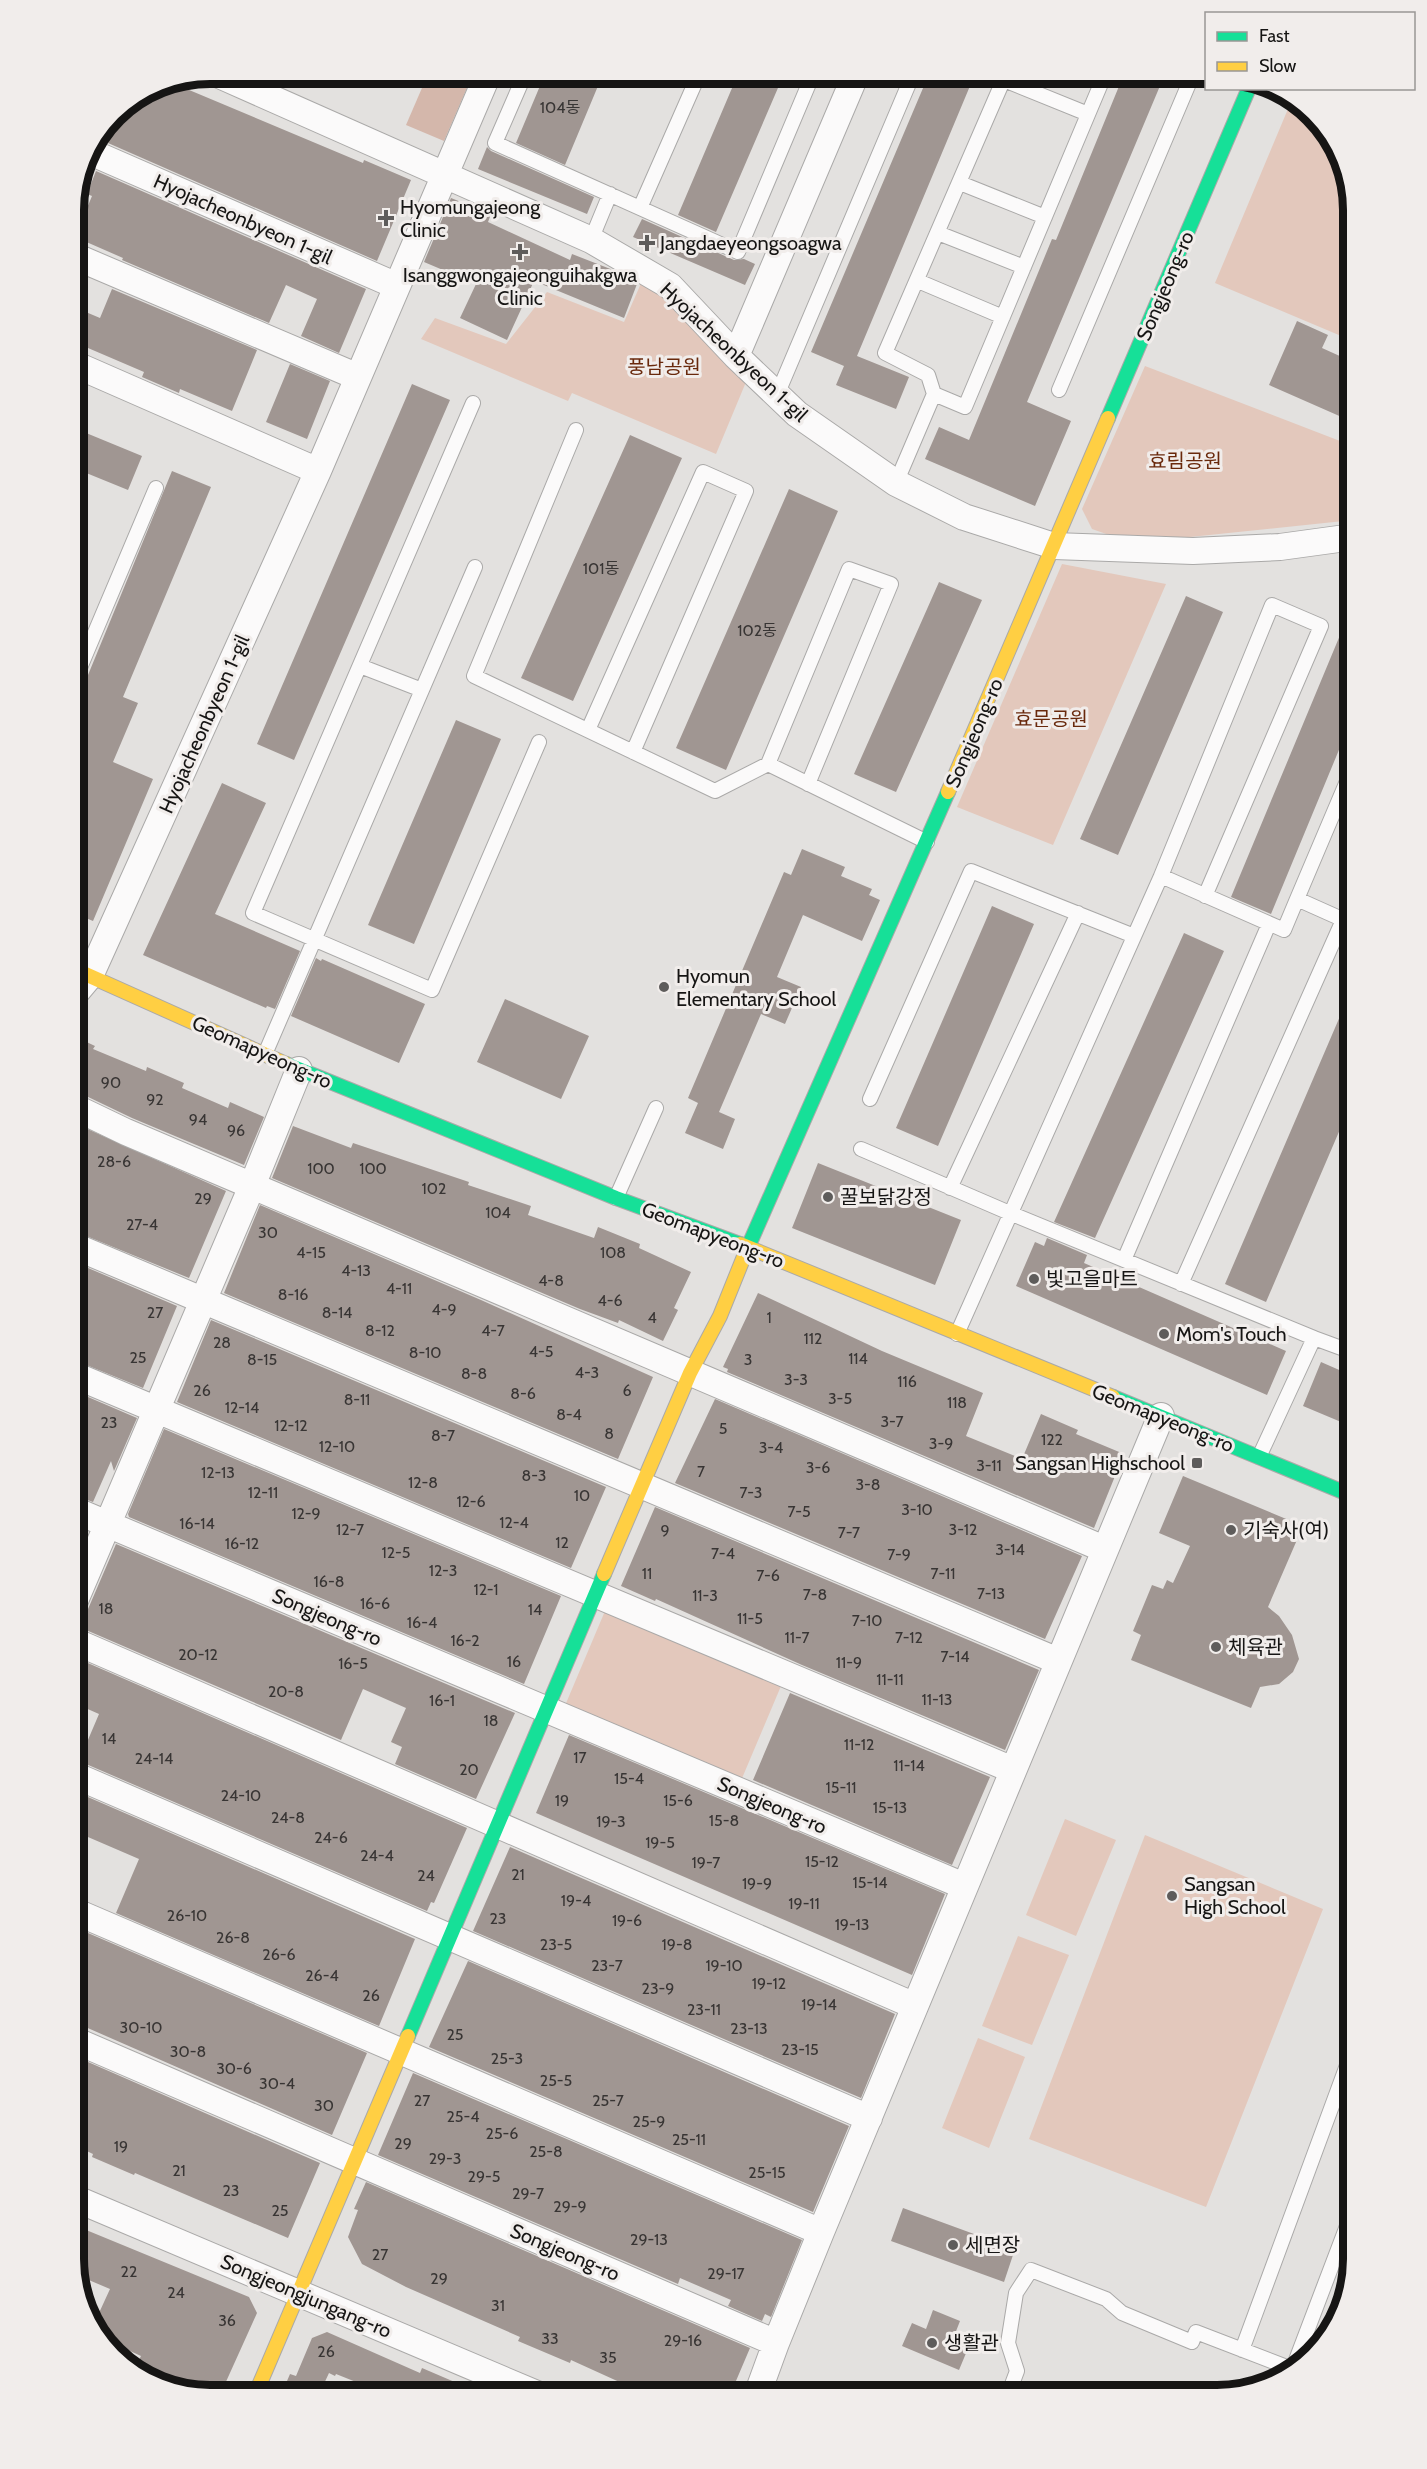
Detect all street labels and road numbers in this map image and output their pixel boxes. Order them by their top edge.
street label: Hyojacheonbyeon 1-gil [150,169,336,269]
street label: Songjeong-ro [1131,228,1199,344]
street label: Hyojacheonbyeon 1-gil [655,277,813,427]
street label: Hyojacheonbyeon 1-gil [154,631,254,817]
street label: Songjeong-ro [940,675,1008,791]
street label: Geomapyeong-ro [188,1010,336,1094]
street label: Geomapyeong-ro [638,1197,788,1273]
street label: Geomapyeong-ro [1089,1379,1237,1457]
street label: Songjeong-ro [269,1583,385,1651]
street label: Songjeong-ro [714,1771,830,1839]
street label: Songjeong-ro [507,2218,623,2286]
street label: Songjeongjungang-ro [217,2249,395,2343]

